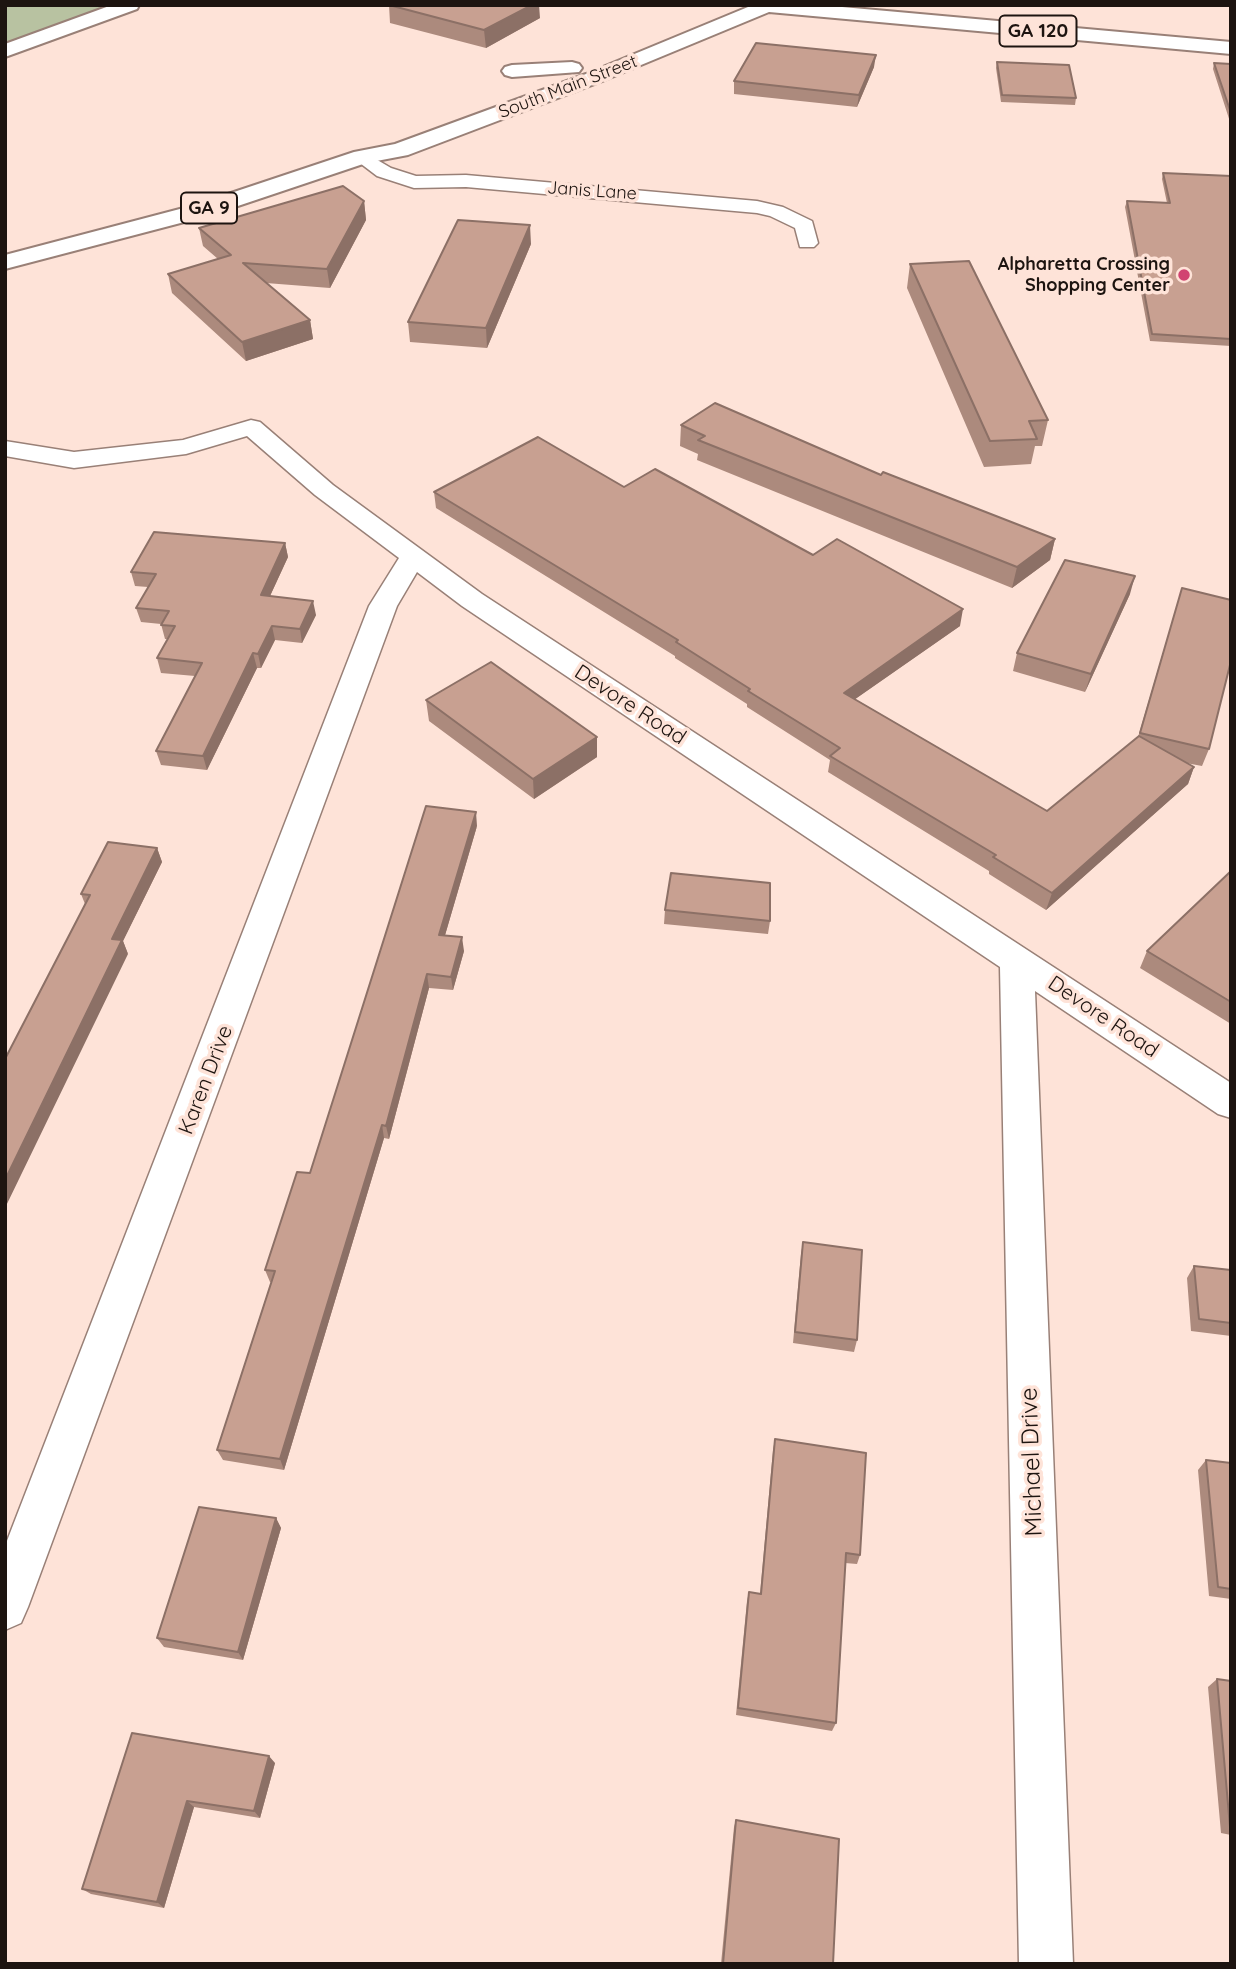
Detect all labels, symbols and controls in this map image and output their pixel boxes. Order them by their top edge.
road number: GA 120 [1000,16,1076,46]
street label: South Main Street [496,51,640,123]
street label: Janis Lane [546,177,638,205]
road number: GA 9 [181,192,237,224]
place label: Alpharetta Crossing Shopping Center [998,254,1170,296]
marker: Alpharetta Crossing Shopping Center [1176,267,1192,283]
street label: Devore Road [569,660,691,750]
street label: Devore Road [1043,971,1163,1063]
street label: Karen Drive [174,1022,238,1138]
street label: Michael Drive [1015,1387,1049,1537]

